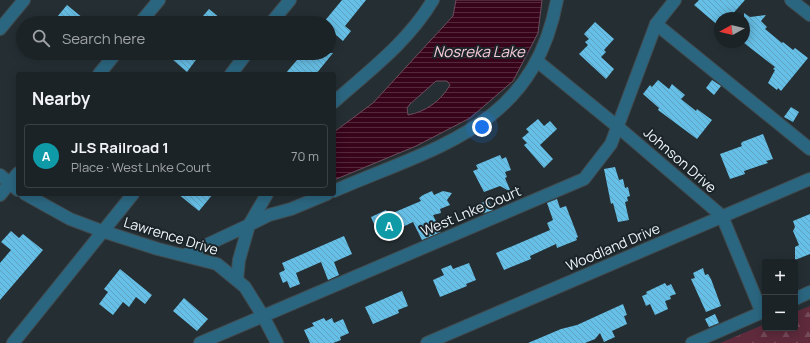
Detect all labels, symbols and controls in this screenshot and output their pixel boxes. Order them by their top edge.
north arrow [714,12,750,48]
search box [16,16,336,60]
icon: search [30,27,52,49]
text: Search here [62,28,145,49]
water label: Nosreka Lake [433,41,526,62]
text: Nearby [32,87,90,110]
your location [472,117,492,137]
street label: Johnson Drive [640,123,721,197]
text: JLS Railroad 1 [71,137,169,158]
text: A [42,147,50,165]
text: 70 m [291,147,319,165]
text: Place · West Lnke Court [71,158,211,176]
street label: West Lnke Court [418,181,524,240]
pin: A [376,211,402,241]
street label: Lawrence Drive [122,212,221,259]
street label: Woodland Drive [563,218,663,275]
map controls [762,259,798,331]
button: + [762,259,798,295]
button: − [762,295,798,331]

